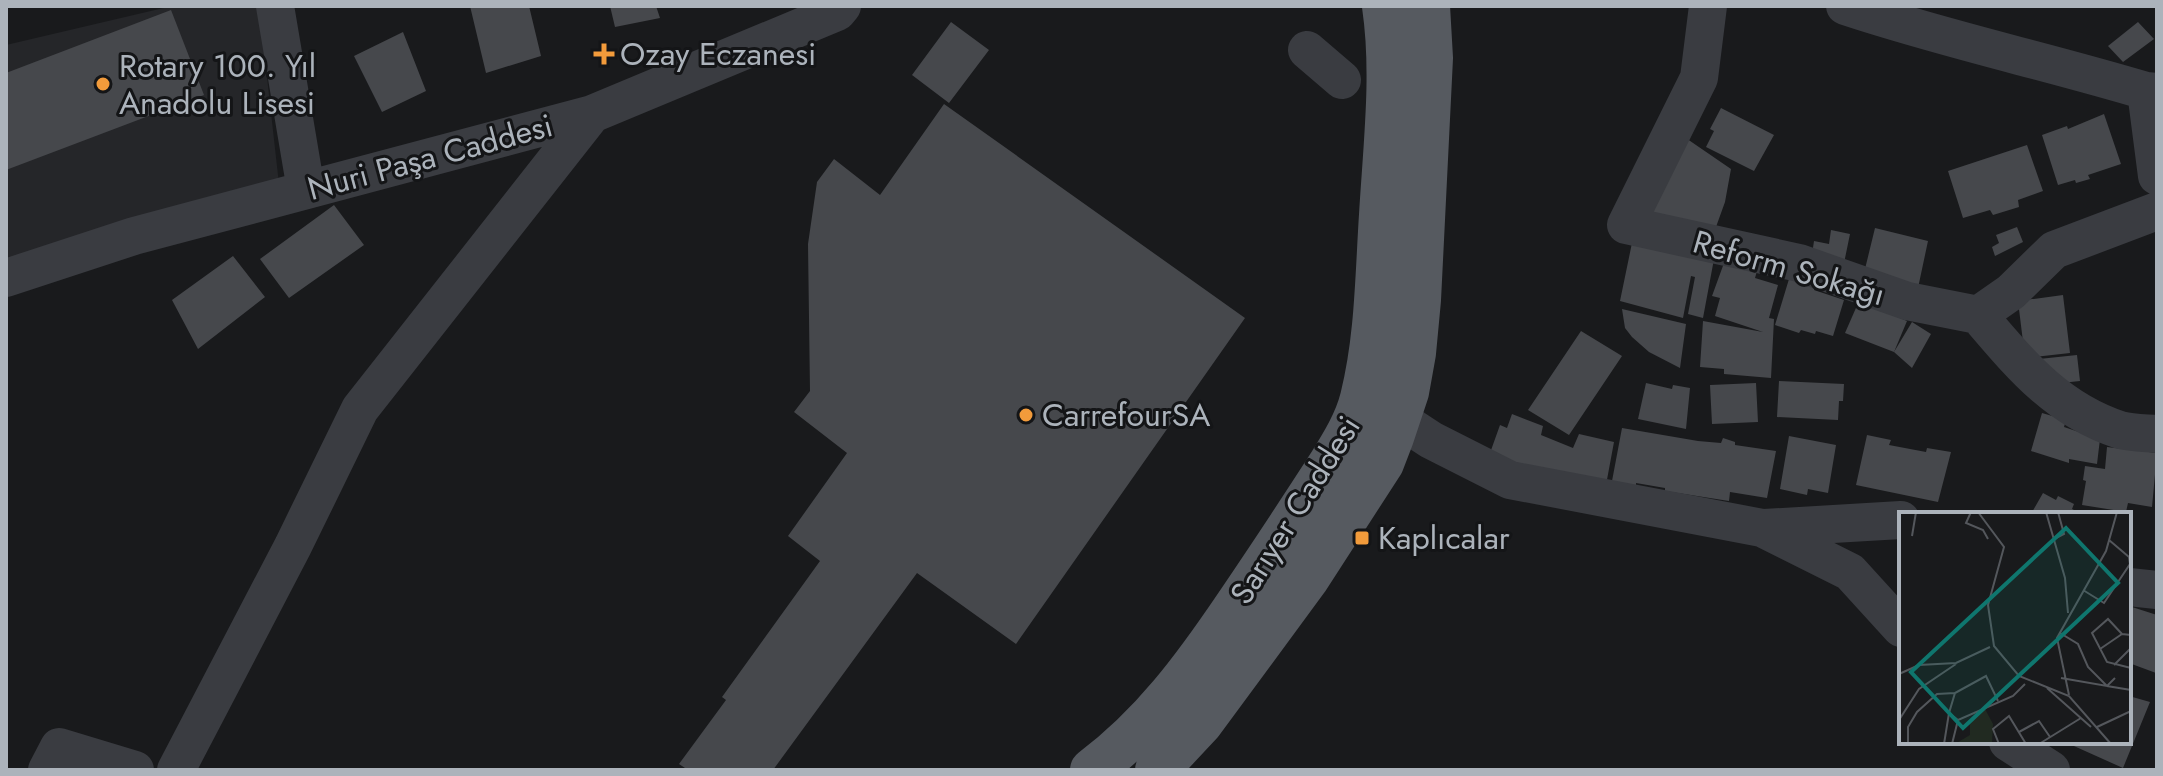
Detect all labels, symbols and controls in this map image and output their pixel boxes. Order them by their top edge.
place label: Ozay Eczanesi [620,31,816,77]
place label: Rotary 100. Yıl Anadolu Lisesi [119,43,316,126]
marker: Ozay Eczanesi [595,45,613,63]
marker: Rotary 100. Yıl Anadolu Lisesi [94,75,112,93]
street label: Nuri Paşa Caddesi [302,102,558,212]
street label: Reform Sokağı [1688,219,1890,317]
place label: CarrefourSA [1042,392,1210,438]
marker: CarrefourSA [1017,406,1035,424]
street label: Sarıyer Caddesi [1219,407,1371,613]
inset map [1899,512,2131,744]
place label: Kaplıcalar [1378,515,1510,561]
marker: Kaplıcalar [1353,529,1371,547]

